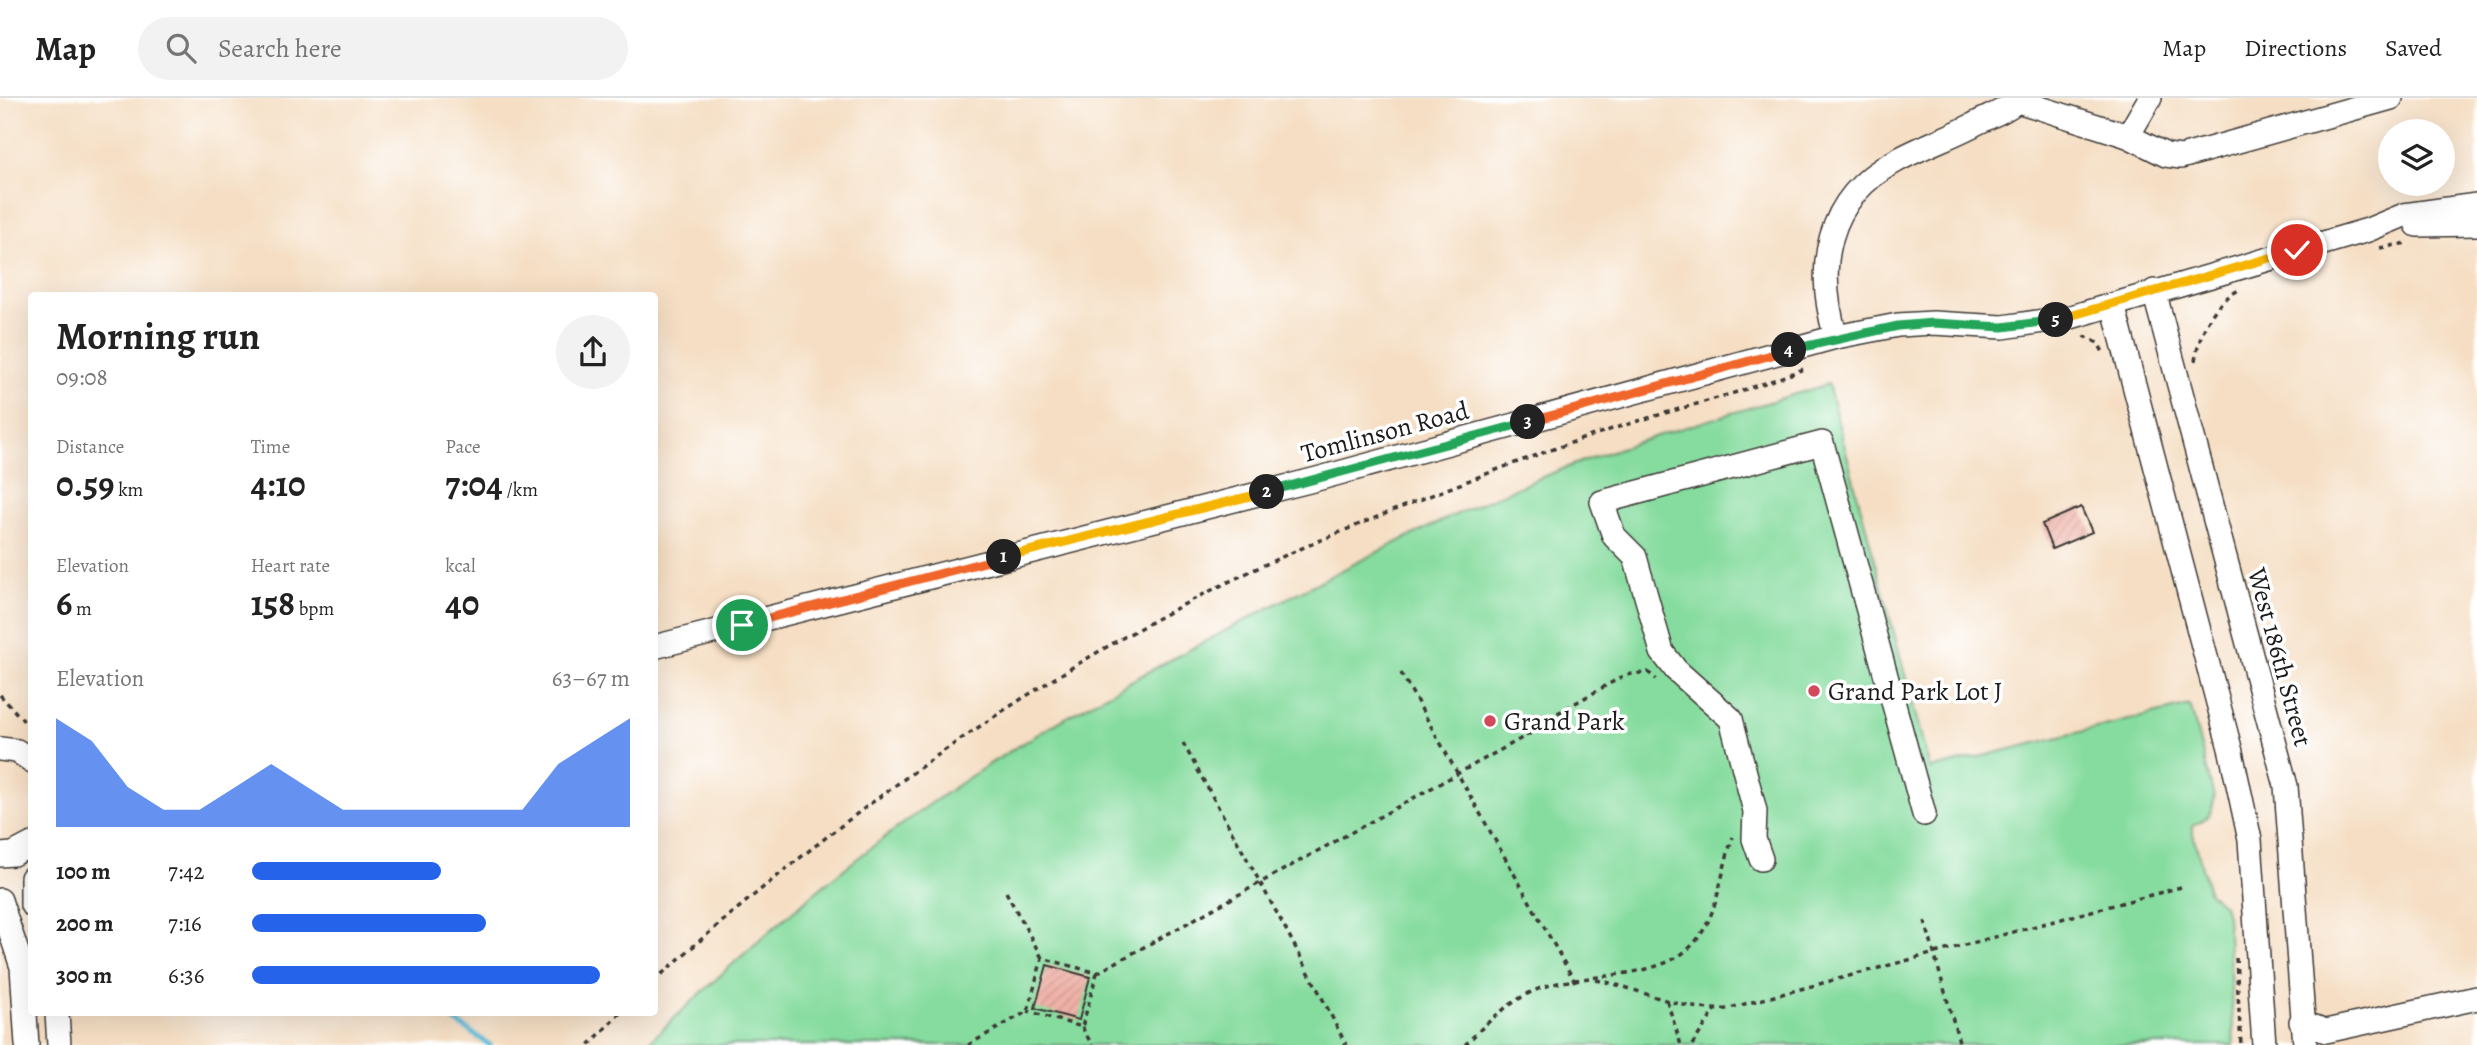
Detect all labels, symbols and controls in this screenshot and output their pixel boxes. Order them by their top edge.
search box [138,17,628,80]
text: Map [35,26,96,71]
icon: search [162,29,200,67]
text: Search here [218,31,342,66]
text: Map [2162,32,2206,64]
text: Directions [2244,32,2347,64]
text: Saved [2385,32,2442,64]
map controls [2378,119,2455,196]
button: layers [2378,119,2455,196]
pin [2267,220,2327,280]
icon: check [2278,231,2316,269]
pin: 5 [2038,302,2074,338]
text: 5 [2051,306,2060,332]
text: Morning run [56,310,260,362]
button: share [556,315,630,389]
pin: 4 [1772,332,1806,368]
text: 4 [1784,336,1793,362]
text: 09:08 [56,362,108,393]
street label: Tomlinson Road [1297,393,1473,471]
pin: 3 [1510,404,1546,440]
text: 3 [1523,408,1532,434]
text: Distance [56,434,124,460]
text: Time [251,434,290,460]
text: Pace [445,434,481,460]
text: 0.59 [56,460,114,508]
text: 4:10 [251,460,306,508]
text: 7:04 [445,460,503,508]
pin: 2 [1250,474,1284,510]
text: km [114,477,143,503]
text: /km [503,477,538,503]
text: 2 [1262,478,1271,504]
pin: 1 [986,540,1021,574]
text: 1 [1000,543,1007,569]
text: Elevation [56,553,129,579]
text: Heart rate [251,553,330,579]
text: kcal [445,553,476,579]
street label: West 186th Street [2239,563,2321,750]
text: 6 [56,579,72,627]
text: 158 [251,579,295,627]
text: 40 [445,579,479,627]
pin [712,595,772,655]
text: m [72,596,92,622]
text: bpm [295,596,334,622]
icon: arrive [723,606,761,644]
text: Elevation [56,663,144,694]
text: 63–67 m [552,663,630,694]
place label: Grand Park Lot J [1828,674,2002,709]
marker: Grand Park Lot J [1806,683,1822,699]
place label: Grand Park [1504,704,1625,739]
marker: Grand Park [1482,713,1498,729]
text: 100 m [56,856,111,887]
text: 7:42 [168,856,204,887]
text: 200 m [56,908,114,939]
text: 7:16 [168,908,202,939]
text: 300 m [56,960,112,991]
text: 6:36 [168,960,204,991]

